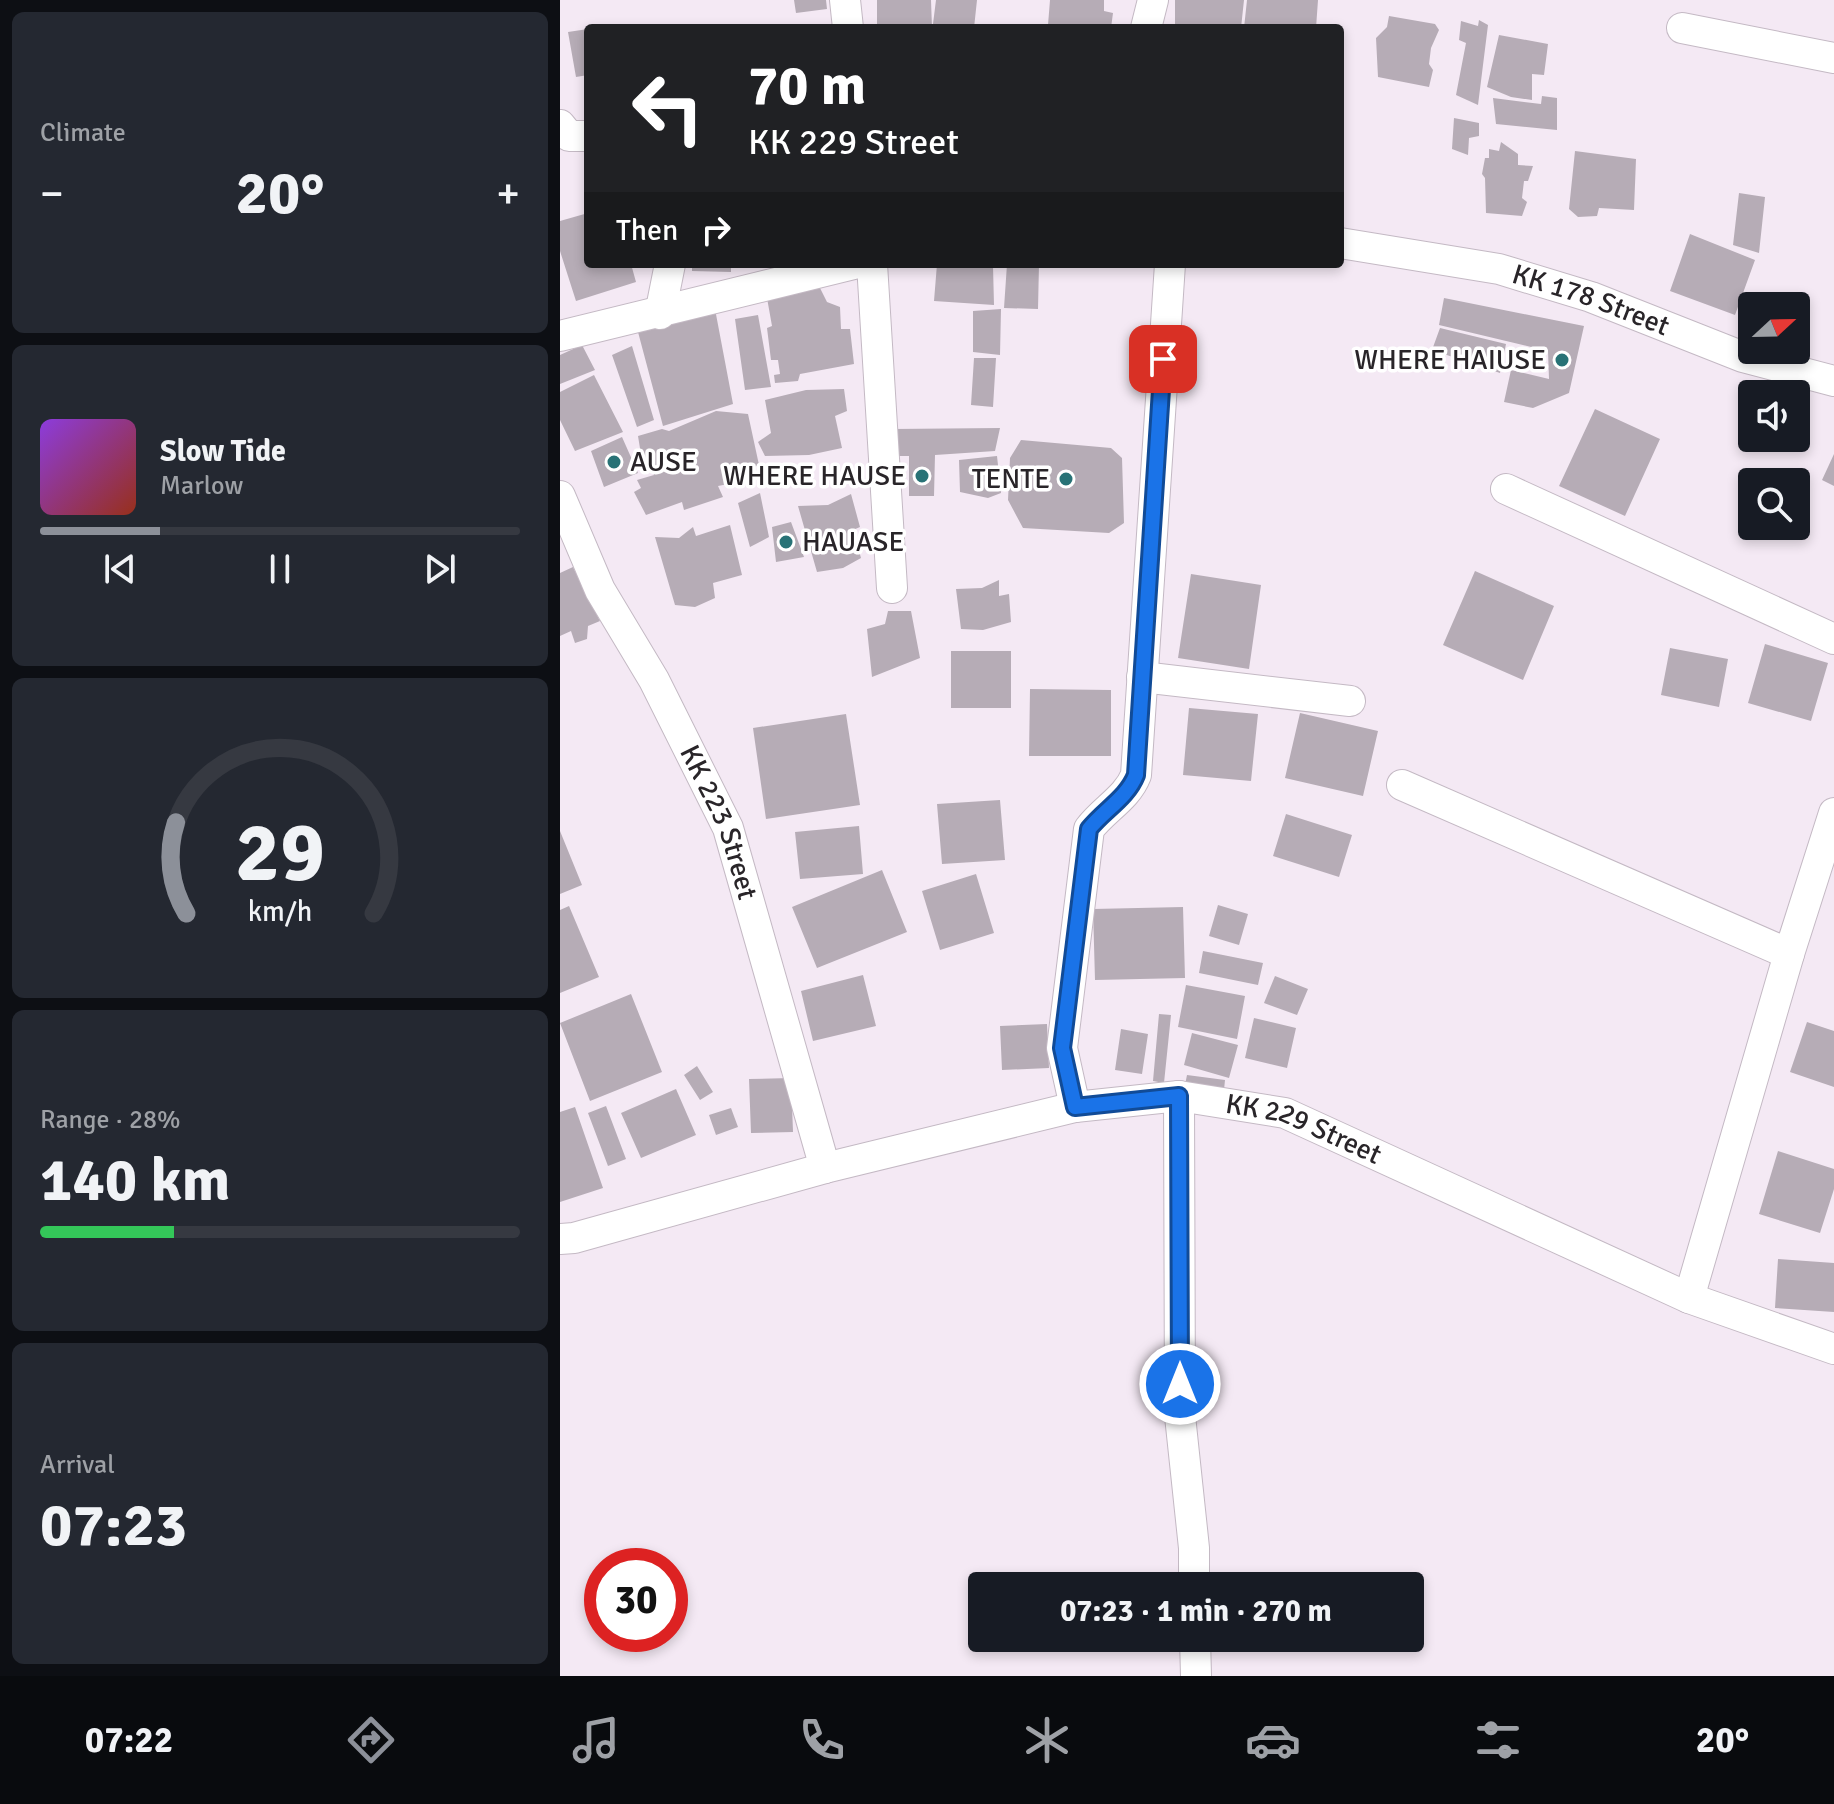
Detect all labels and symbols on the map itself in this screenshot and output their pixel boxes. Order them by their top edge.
street label: KK 178 Street [1508,257,1674,343]
north arrow [1738,292,1810,364]
pin [1129,325,1197,393]
place label: WHERE HAIUSE [1354,343,1546,377]
marker: WHERE HAIUSE [1553,351,1571,369]
place label: AUSE [630,445,697,479]
marker: AUSE [605,453,623,471]
place label: WHERE HAUSE [723,459,906,493]
place label: TENTE [972,462,1050,496]
marker: WHERE HAUSE [913,467,931,485]
marker: TENTE [1057,470,1075,488]
place label: HAUASE [802,525,904,559]
marker: HAUASE [777,533,795,551]
street label: KK 223 Street [672,739,765,904]
street label: KK 229 Street [1223,1087,1387,1172]
position arrow [1138,1342,1222,1426]
speed limit sign: 30 [584,1548,688,1652]

